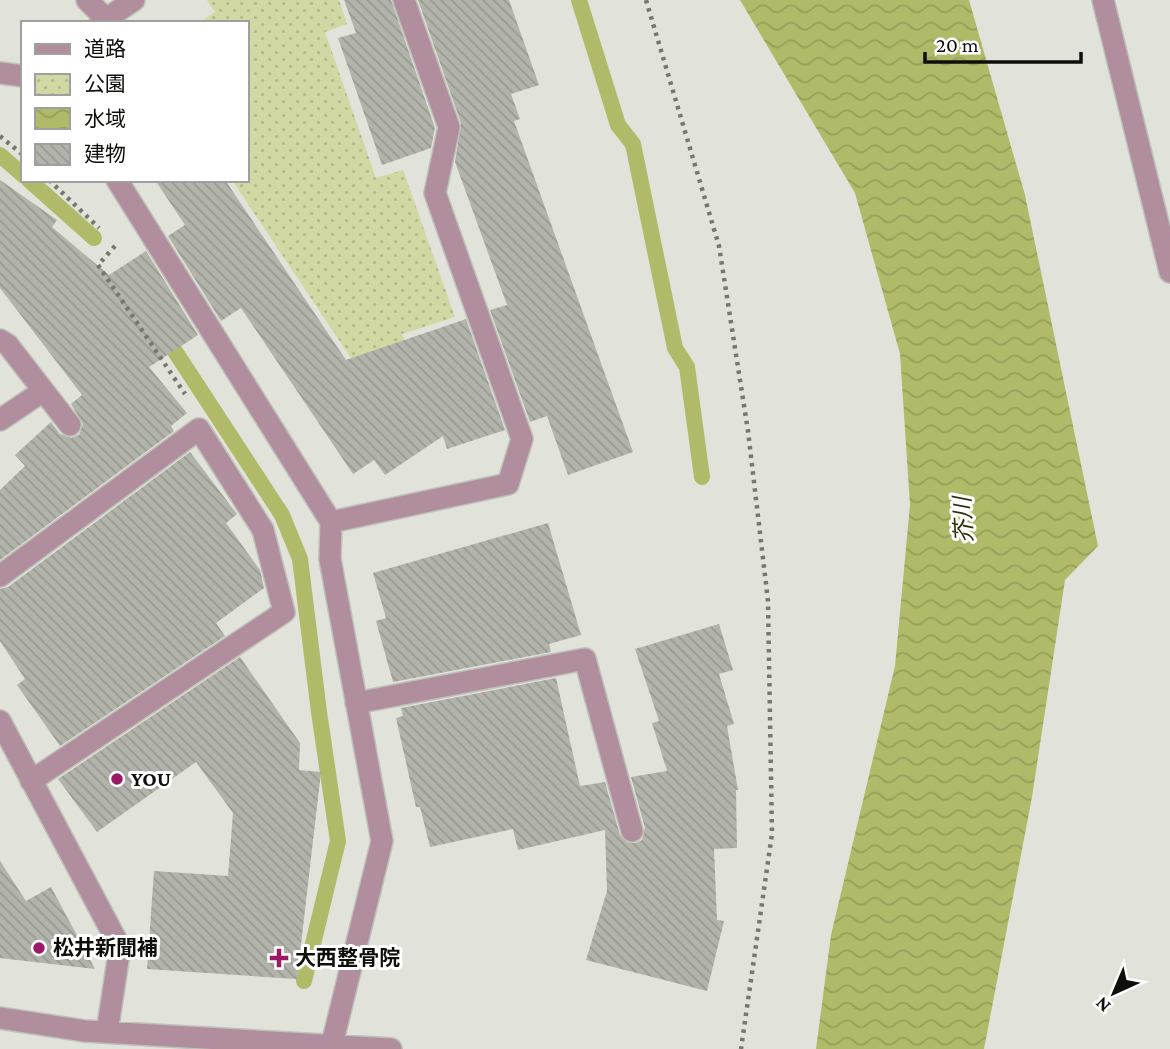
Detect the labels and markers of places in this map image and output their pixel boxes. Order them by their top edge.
place label: YOU [131,767,171,791]
marker: YOU [109,771,125,787]
place label: 松井新聞補 [53,936,158,960]
marker: 松井新聞補 [31,940,47,956]
place label: 大西整骨院 [295,946,400,970]
marker: 大西整骨院 [269,948,289,968]

